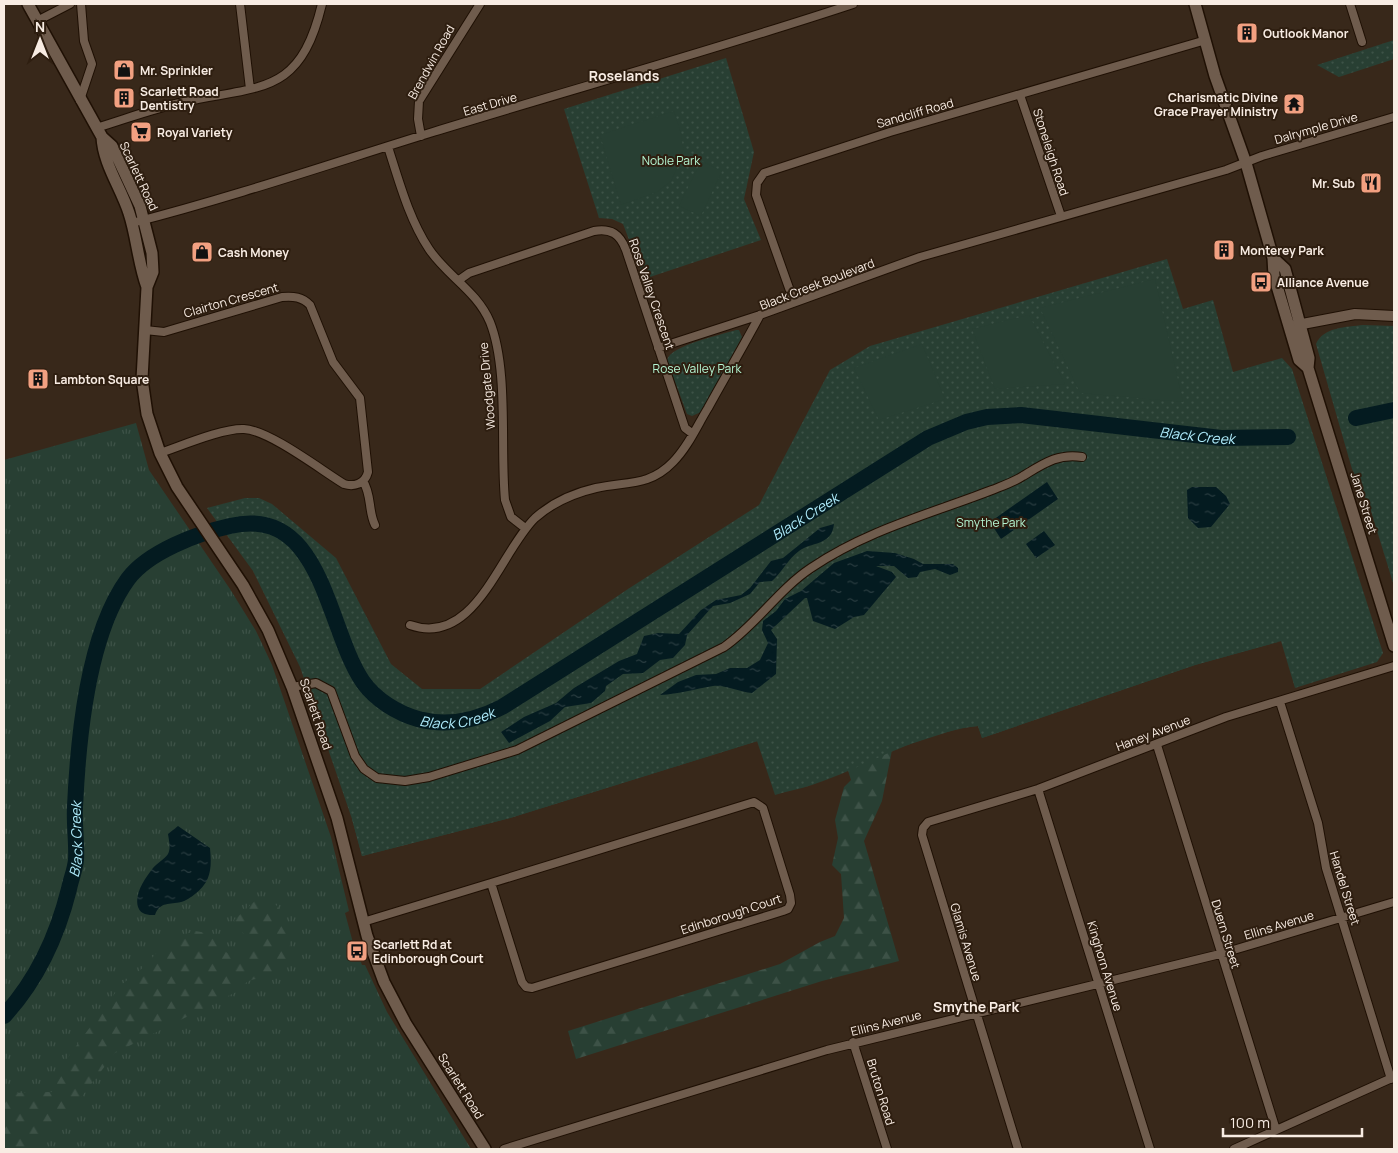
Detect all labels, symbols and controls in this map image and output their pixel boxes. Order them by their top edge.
north arrow [15,15,65,65]
text: N [35,17,45,36]
building icon: Outlook Manor [1235,21,1259,45]
street label: Brendwin Road [404,22,458,102]
place label: Outlook Manor [1263,25,1349,42]
shop icon: Mr. Sprinkler [112,58,136,82]
place label: Mr. Sprinkler [140,62,213,79]
district label: Roselands [589,66,660,85]
place label: Scarlett Road Dentistry [140,83,219,114]
building icon: Scarlett Road Dentistry [112,86,136,110]
street label: East Drive [461,88,519,120]
place label: Charismatic Divine Grace Prayer Ministry [1154,89,1278,120]
temple icon: Charismatic Divine Grace Prayer Ministry [1282,92,1306,116]
street label: Sandcliff Road [875,94,955,132]
street label: Stoneleigh Road [1029,106,1073,198]
street label: Dalrymple Drive [1272,108,1360,148]
supermarket icon: Royal Variety [129,120,153,144]
place label: Royal Variety [157,124,233,141]
street label: Scarlett Road [116,139,162,213]
park label: Noble Park [642,152,701,169]
restaurant icon: Mr. Sub [1359,171,1383,195]
place label: Mr. Sub [1312,175,1355,192]
street label: Rose Valley Crescent [625,236,679,352]
building icon: Monterey Park [1212,238,1236,262]
shop icon: Cash Money [190,240,214,264]
place label: Monterey Park [1240,242,1324,259]
place label: Cash Money [218,244,289,261]
street label: Black Creek Boulevard [757,254,877,314]
bus stop icon: Alliance Avenue [1249,270,1273,294]
place label: Alliance Avenue [1277,274,1369,291]
street label: Clairton Crescent [182,278,280,322]
street label: Woodgate Drive [475,342,499,430]
park label: Rose Valley Park [653,360,742,377]
building icon: Lambton Square [26,367,50,391]
place label: Lambton Square [54,371,149,388]
water label: Black Creek [1159,422,1237,448]
street label: Jane Street [1347,470,1382,536]
water label: Black Creek [768,487,843,544]
park label: Smythe Park [956,514,1027,531]
street label: Scarlett Road [296,676,336,752]
water label: Black Creek [418,702,499,732]
street label: Haney Avenue [1113,711,1193,755]
water label: Black Creek [63,799,86,879]
street label: Handel Street [1326,849,1364,927]
street label: Edinborough Court [678,890,784,938]
street label: Duern Street [1207,897,1245,971]
street label: Glamis Avenue [946,901,986,983]
street label: Ellins Avenue [1242,906,1316,944]
street label: Kinghorn Avenue [1083,919,1127,1013]
place label: Scarlett Rd at Edinborough Court [373,936,484,967]
bus stop icon: Scarlett Rd at Edinborough Court [345,939,369,963]
district label: Smythe Park [933,997,1019,1016]
street label: Ellins Avenue [849,1006,923,1040]
street label: Scarlett Road [434,1050,488,1122]
street label: Bruton Road [863,1057,899,1127]
scale bar [1223,1106,1362,1138]
text: 100 m [1230,1112,1270,1133]

